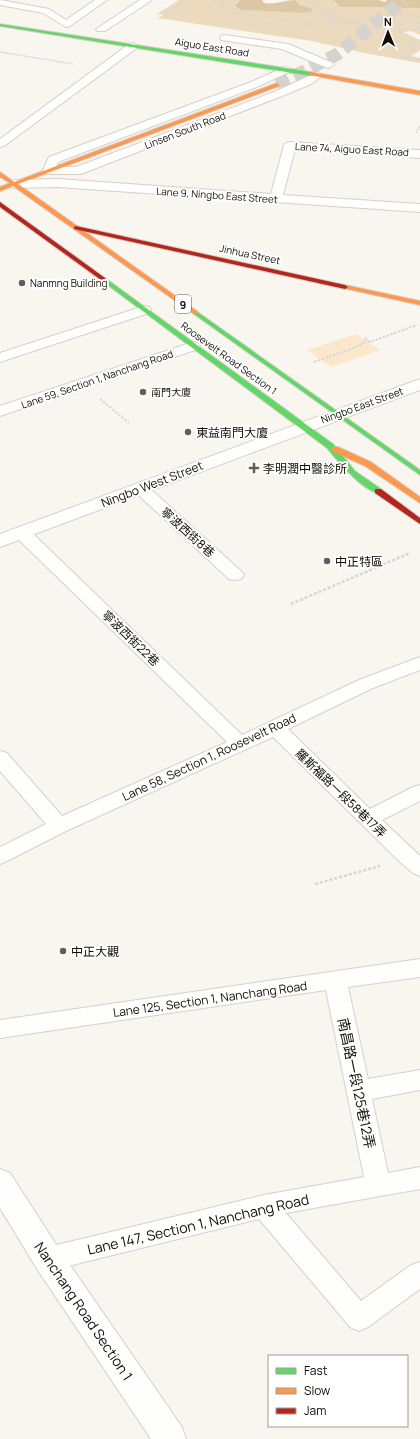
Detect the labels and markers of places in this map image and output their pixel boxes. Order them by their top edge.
place label: Nanmng Building [30,276,108,290]
marker: Nanmng Building [17,278,27,288]
place label: 南門大廈 [151,385,191,399]
marker: 南門大廈 [138,387,148,397]
place label: 東益南門大廈 [196,424,268,441]
marker: 東益南門大廈 [183,427,193,437]
place label: 李明潤中醫診所 [263,460,347,477]
marker: 李明潤中醫診所 [248,462,260,474]
place label: 中正特區 [335,553,383,570]
marker: 中正特區 [322,556,332,566]
place label: 中正大觀 [71,943,119,960]
marker: 中正大觀 [58,946,68,956]

